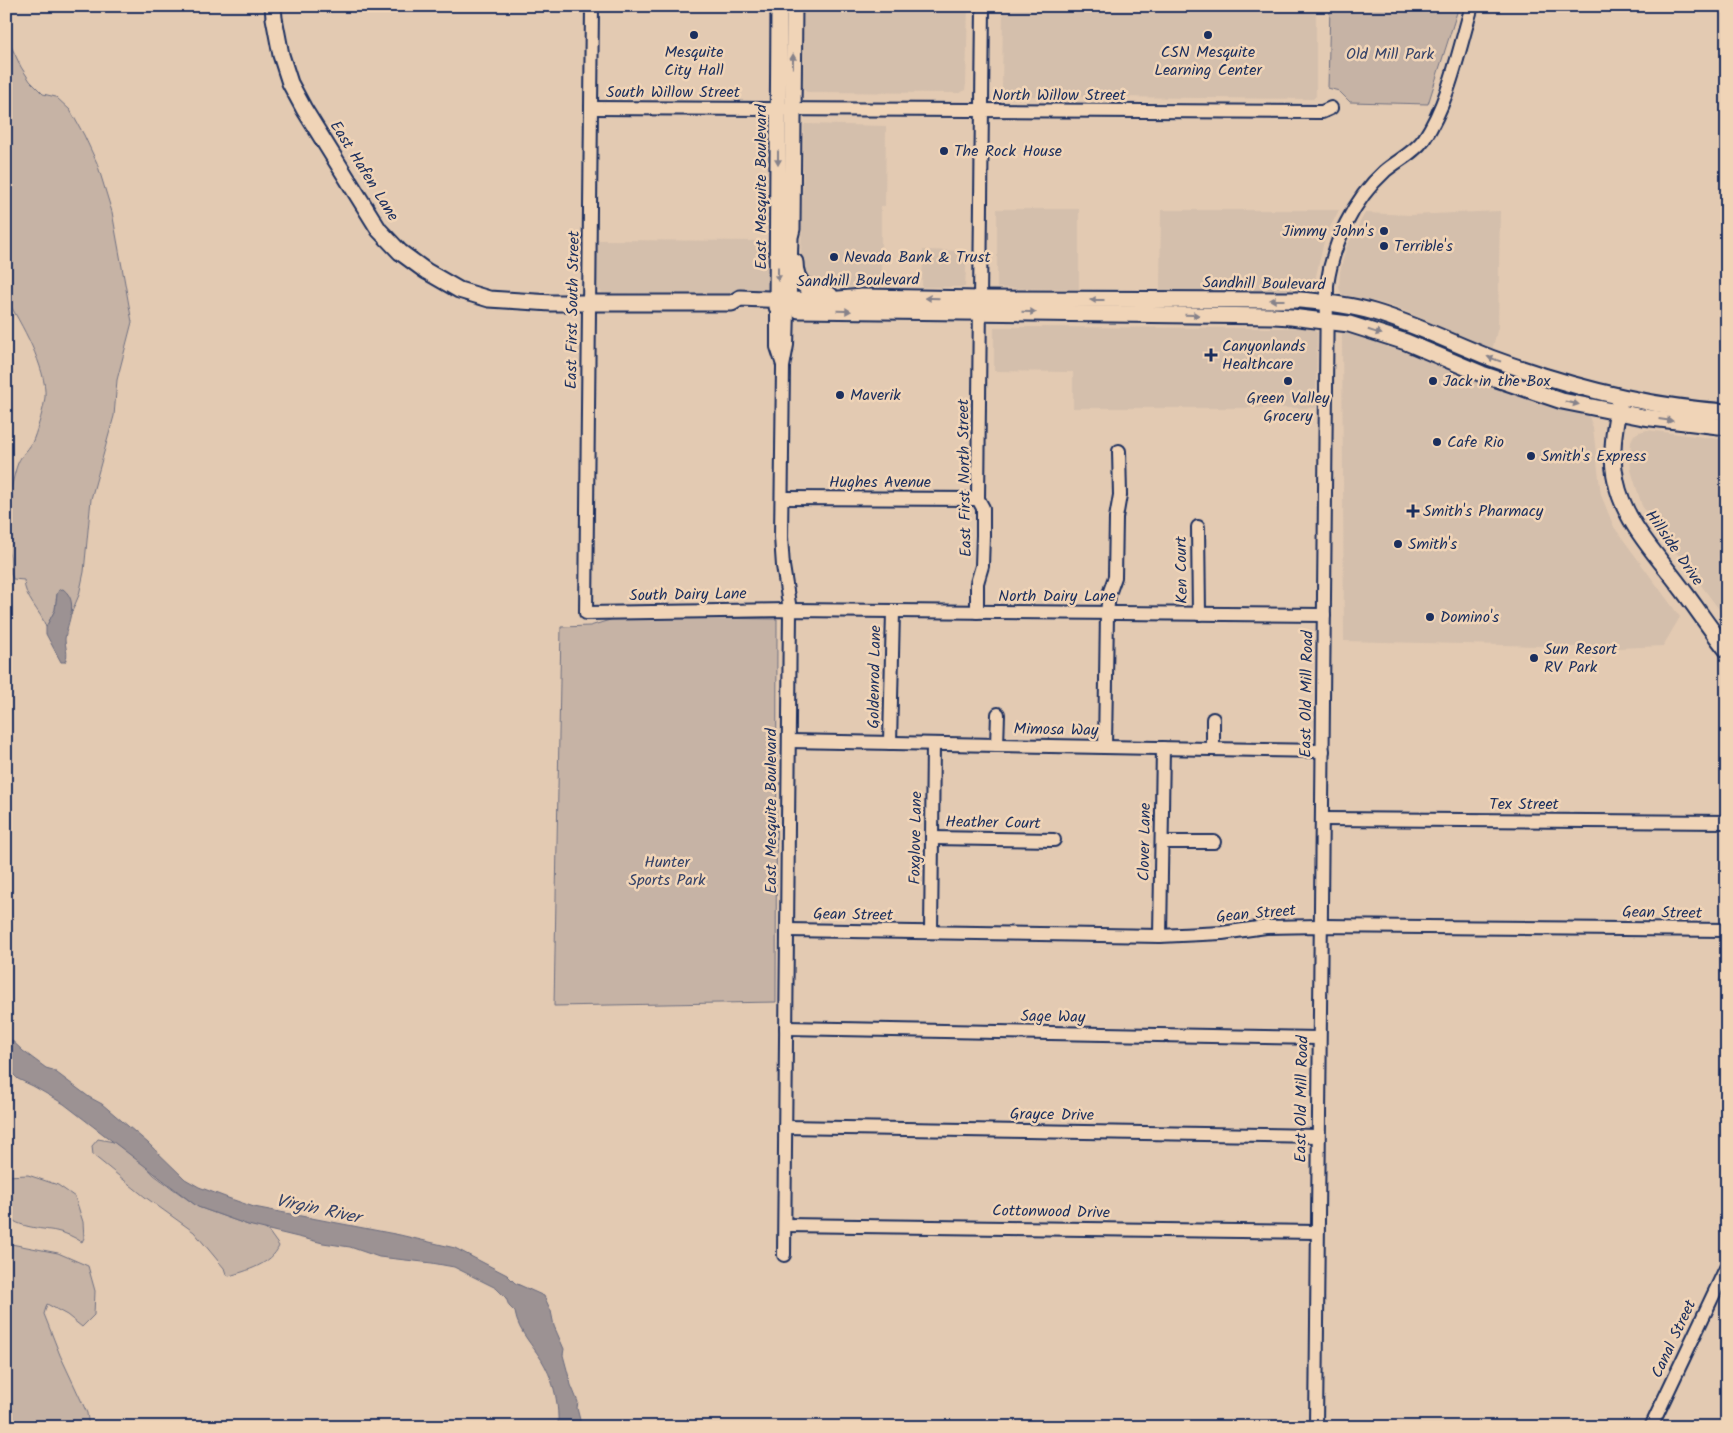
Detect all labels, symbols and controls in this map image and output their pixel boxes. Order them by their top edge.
marker: Mesquite City Hall [688,29,700,41]
marker: CSN Mesquite Learning Center [1202,29,1214,41]
place label: Mesquite City Hall [664,40,724,83]
place label: CSN Mesquite Learning Center [1154,40,1264,83]
park label: Old Mill Park [1346,42,1434,67]
one-way arrow [789,52,797,68]
street label: South Willow Street [606,80,741,105]
street label: North Willow Street [992,83,1127,108]
street label: East Mesquite Boulevard [749,103,774,270]
street label: East Hafen Lane [323,116,405,226]
place label: The Rock House [954,139,1062,164]
marker: The Rock House [938,145,950,157]
one-way arrow [774,150,782,166]
place label: Jimmy John's [1282,219,1374,244]
marker: Jimmy John's [1378,225,1390,237]
street label: East First South Street [559,230,587,389]
place label: Terrible's [1394,234,1453,259]
marker: Terrible's [1378,240,1390,252]
place label: Nevada Bank & Trust [844,245,991,270]
marker: Nevada Bank & Trust [828,251,840,263]
one-way arrow [773,267,781,283]
street label: Sandhill Boulevard [796,267,921,295]
street label: Sandhill Boulevard [1202,270,1327,298]
one-way arrow [924,294,940,302]
one-way arrow [1088,296,1104,304]
one-way arrow [1269,296,1285,304]
one-way arrow [836,308,852,316]
one-way arrow [1022,309,1038,317]
one-way arrow [1184,311,1200,319]
one-way arrow [1368,328,1383,336]
place label: Canyonlands Healthcare [1222,334,1306,377]
marker: Canyonlands Healthcare [1204,348,1218,362]
one-way arrow [1486,355,1501,363]
place label: Jack in the Box [1443,369,1552,394]
marker: Green Valley Grocery [1282,375,1294,387]
marker: Jack in the Box [1427,375,1439,387]
place label: Maverik [850,383,901,408]
place label: Green Valley Grocery [1247,386,1330,429]
marker: Maverik [834,389,846,401]
street label: East First North Street [951,398,979,557]
one-way arrow [1564,399,1580,407]
one-way arrow [1658,416,1674,424]
place label: Cafe Rio [1447,430,1504,455]
marker: Cafe Rio [1431,436,1443,448]
place label: Smith's Express [1541,444,1647,469]
marker: Smith's Express [1525,450,1537,462]
street label: Hughes Avenue [829,470,931,495]
place label: Smith's Pharmacy [1423,499,1544,524]
marker: Smith's Pharmacy [1407,505,1419,517]
street label: Hillside Drive [1639,505,1709,591]
place label: Smith's [1408,532,1457,557]
street label: Ken Court [1169,535,1195,604]
marker: Smith's [1392,538,1404,550]
street label: South Dairy Lane [629,581,747,609]
street label: North Dairy Lane [998,584,1116,609]
place label: Domino's [1440,605,1499,630]
marker: Domino's [1424,611,1436,623]
street label: Goldenrod Lane [862,625,888,729]
street label: East Old Mill Road [1293,629,1321,758]
place label: Sun Resort RV Park [1544,637,1618,680]
marker: Sun Resort RV Park [1528,652,1540,664]
street label: Mimosa Way [1013,717,1099,743]
street label: East Mesquite Boulevard [759,727,784,894]
street label: Foxglove Lane [903,791,929,885]
street label: Tex Street [1489,792,1560,817]
street label: Clover Lane [1132,803,1158,881]
street label: Heather Court [945,810,1042,836]
park label: Hunter Sports Park [628,850,706,893]
street label: Gean Street [1215,898,1298,930]
street label: Gean Street [1622,900,1703,926]
street label: Gean Street [813,902,894,928]
street label: Sage Way [1020,1004,1086,1030]
street label: East Old Mill Road [1288,1034,1316,1163]
street label: Grayce Drive [1010,1102,1094,1128]
water label: Virgin River [273,1187,367,1234]
street label: Cottonwood Drive [992,1198,1110,1226]
street label: Canal Street [1645,1295,1703,1382]

